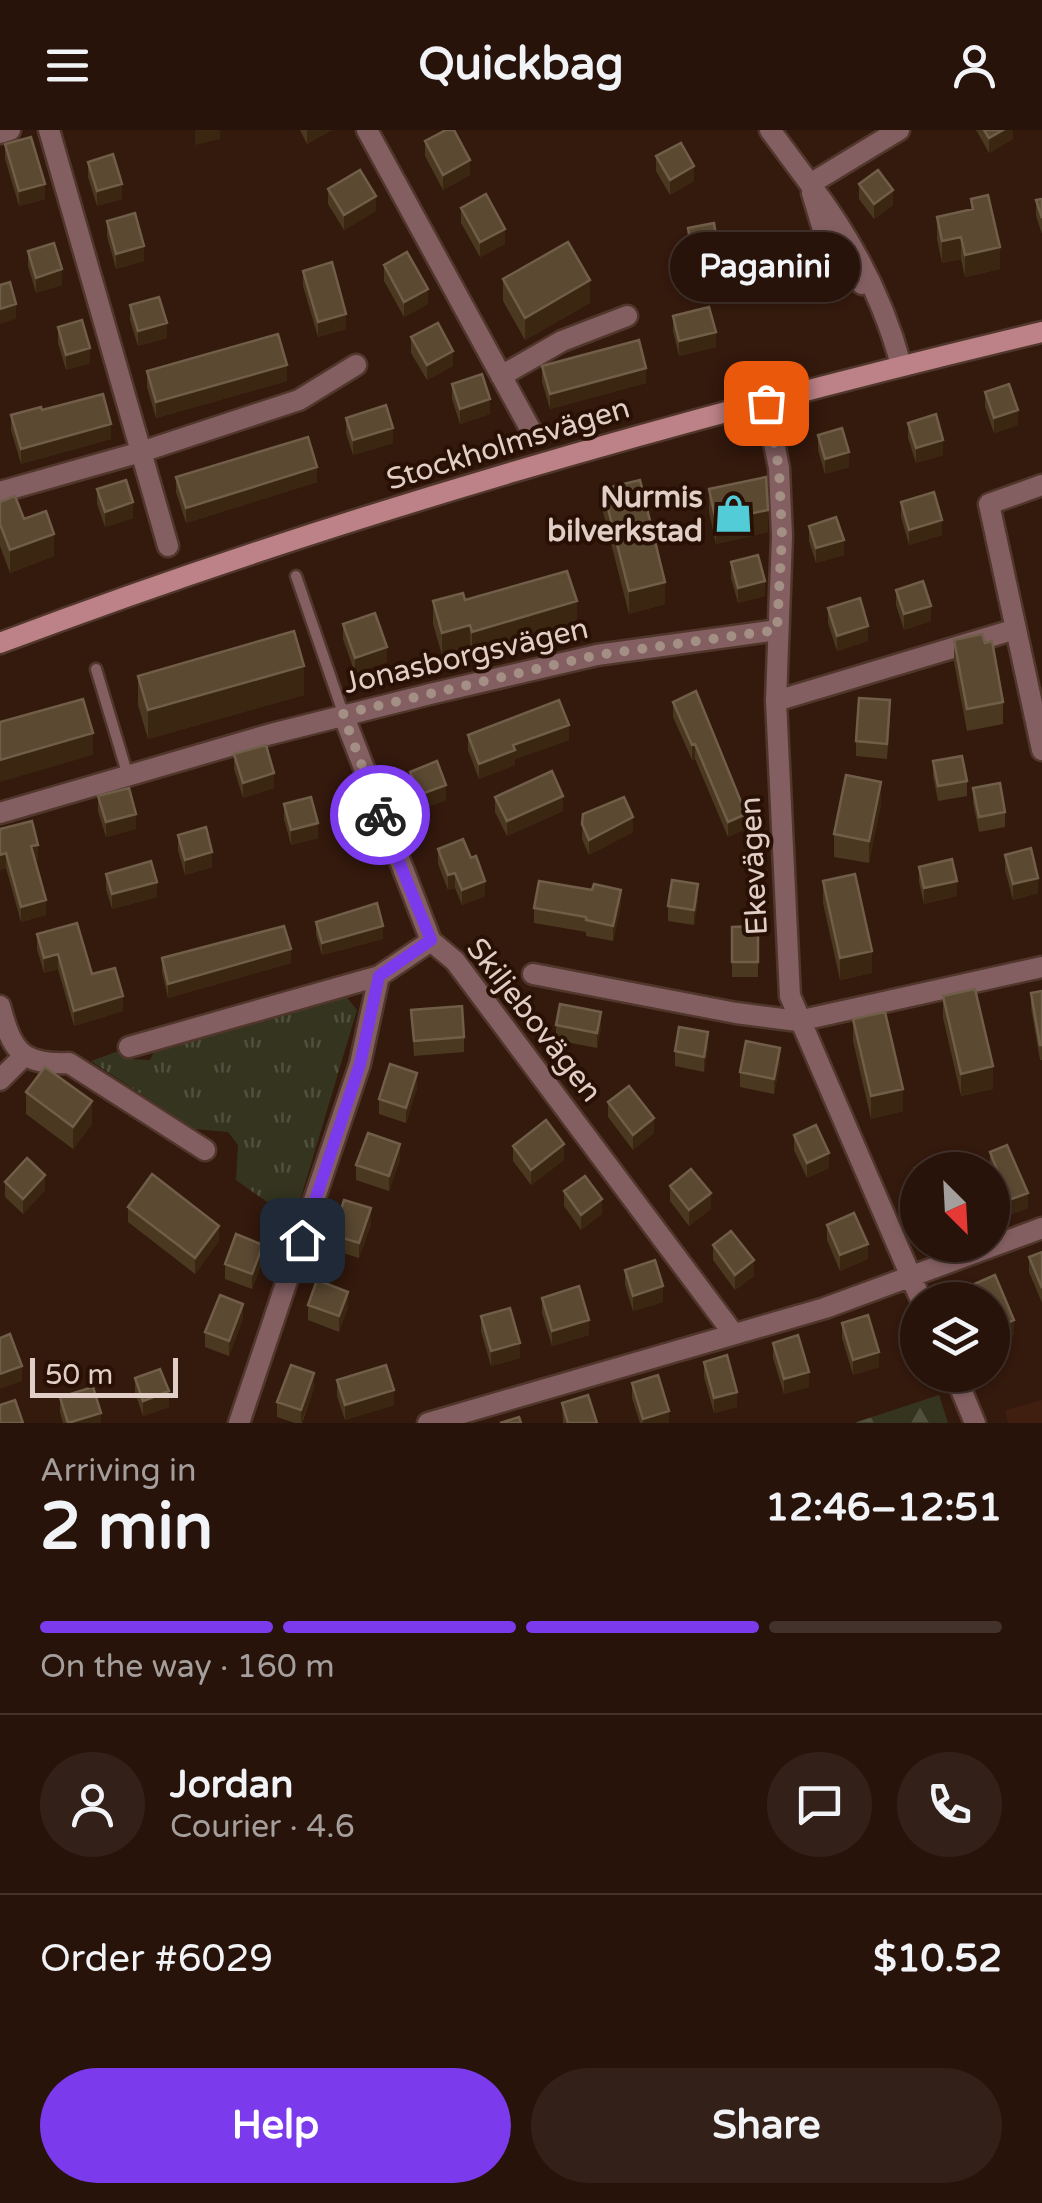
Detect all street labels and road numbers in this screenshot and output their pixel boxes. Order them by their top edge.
street label: Stockholmsvägen [382,389,634,499]
street label: Jonasborgsvägen [340,610,592,702]
street label: Ekevägen [732,796,776,936]
street label: Skiljebovägen [459,931,609,1109]

